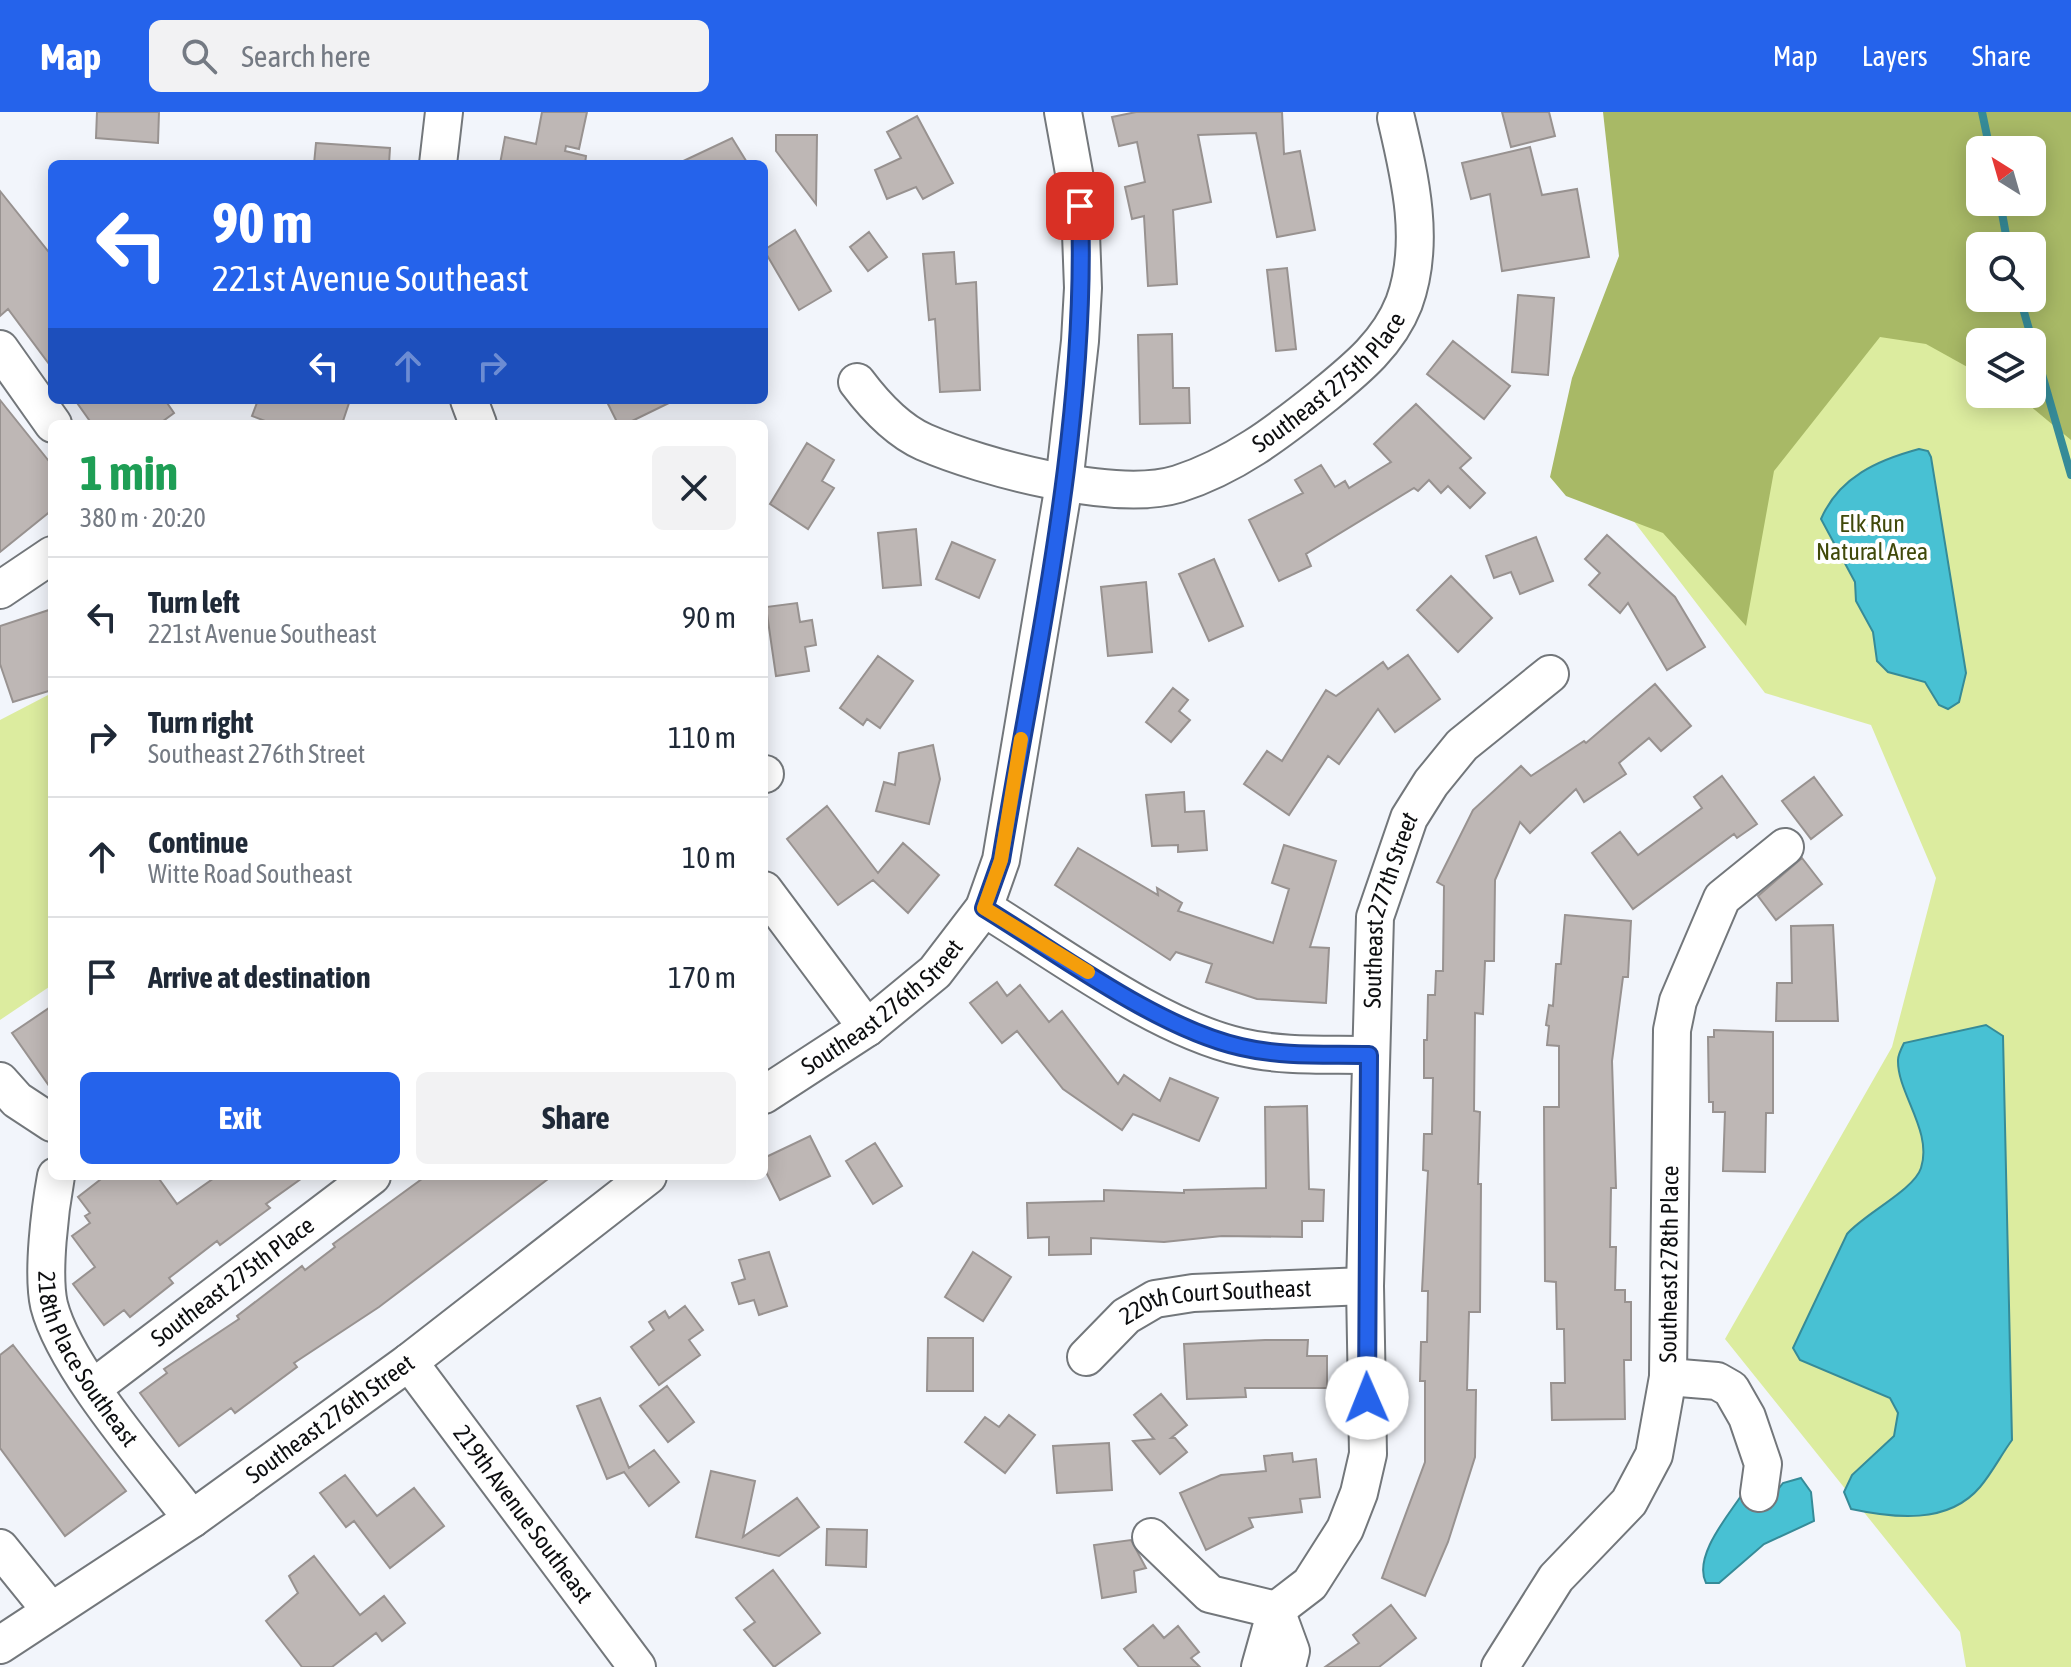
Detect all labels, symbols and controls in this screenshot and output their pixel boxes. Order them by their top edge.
search box [149,20,709,92]
icon: search [177,34,221,78]
text: Map [40,35,101,78]
text: Search here [241,39,371,73]
text: Map [1773,40,1818,72]
text: Layers [1862,40,1928,72]
text: Share [1972,40,2031,72]
north arrow [1966,136,2046,216]
map controls [1966,136,2046,408]
pin [1046,172,1114,240]
icon: arrive [1058,184,1102,228]
text: 90 m [212,191,313,255]
icon: left [80,192,184,296]
button: search [1966,232,2046,312]
text: 221st Avenue Southeast [212,257,529,299]
street label: Southeast 275th Place [1247,308,1410,458]
button: layers [1966,328,2046,408]
icon: left [302,344,346,388]
icon: ahead [386,344,430,388]
icon: right [470,344,514,388]
text: 1 min [80,445,178,500]
button: close [652,446,736,530]
text: 380 m · 20:20 [80,503,206,533]
park label: Elk Run Natural Area [1816,510,1928,565]
text: Turn left [148,585,240,619]
icon: left [80,595,124,639]
text: 90 m [682,600,736,634]
text: 221st Avenue Southeast [148,619,377,649]
text: Turn right [148,705,254,739]
icon: right [80,715,124,759]
text: 110 m [668,720,736,754]
text: Southeast 276th Street [148,739,365,769]
street label: Southeast 277th Street [1359,807,1423,1009]
text: Continue [148,825,248,859]
icon: ahead [80,835,124,879]
text: 10 m [682,840,736,874]
text: Witte Road Southeast [148,859,352,889]
street label: Southeast 276th Street [796,934,968,1080]
icon: arrive [80,955,124,999]
text: Arrive at destination [148,960,370,994]
text: 170 m [668,960,736,994]
button: Exit [80,1072,400,1164]
button: Share [416,1072,736,1164]
street label: Southeast 278th Place [1654,1165,1683,1363]
street label: Southeast 275th Place [146,1211,319,1352]
street label: 218th Place Southeast [33,1271,144,1452]
street label: 220th Court Southeast [1115,1274,1312,1330]
street label: Southeast 276th Street [240,1349,419,1489]
position arrow [1325,1356,1409,1440]
street label: 219th Avenue Southeast [448,1420,598,1608]

